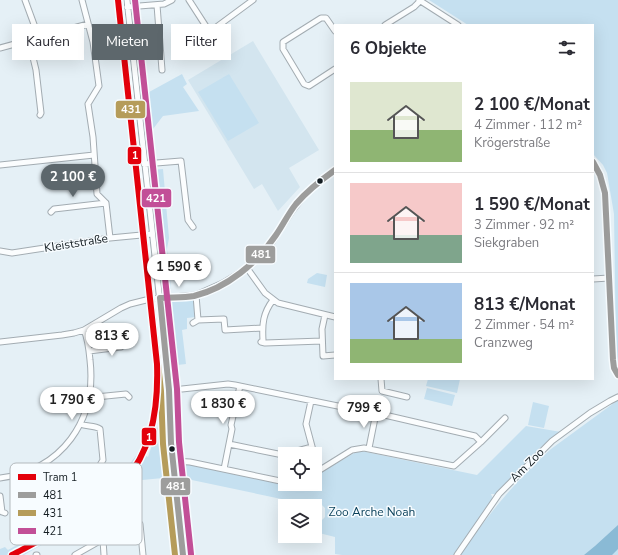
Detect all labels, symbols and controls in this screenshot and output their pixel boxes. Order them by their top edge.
chip: Kaufen [12,24,84,60]
chip: Mieten [92,24,163,60]
chip: Filter [171,24,231,60]
text: 6 Objekte [350,37,426,60]
icon: filters [556,37,578,59]
text: 2 100 €/Monat [474,93,590,116]
icon: home [382,98,430,146]
line badge: 431 [115,100,146,119]
text: 431 [121,102,141,117]
text: 4 Zimmer · 112 m² [474,116,582,134]
text: Krögerstraße [474,134,550,152]
line badge: 1 [127,146,142,165]
text: 1 [132,148,138,163]
pin: 2 100 € [36,164,110,198]
text: 2 100 € [50,168,96,186]
unlabelled marker [315,176,325,186]
line badge: 421 [141,188,172,208]
text: 421 [146,191,166,206]
text: 1 590 €/Monat [474,193,590,216]
icon: home [382,199,430,247]
text: 3 Zimmer · 92 m² [474,216,574,234]
street label: Kleiststraße [43,230,109,256]
text: Siekgraben [474,234,539,252]
line badge: 481 [245,245,276,264]
text: 481 [251,247,271,262]
pin: 1 590 € [142,254,216,288]
text: 1 590 € [156,258,202,276]
text: 813 €/Monat [474,293,575,316]
icon: home [382,299,430,347]
text: 2 Zimmer · 54 m² [474,316,574,334]
pin: 813 € [84,323,140,357]
text: 813 € [95,327,129,345]
text: Cranzweg [474,334,533,352]
pin: 1 790 € [35,387,109,421]
text: 1 790 € [49,391,95,409]
pin: 1 830 € [186,391,260,425]
text: 1 830 € [200,395,246,413]
pin: 799 € [336,395,392,429]
text: 799 € [347,399,381,417]
line badge: 1 [141,427,157,446]
text: 1 [146,430,152,445]
unlabelled marker [167,444,177,454]
street label: Am Zoo [506,444,548,486]
map controls [278,447,322,543]
button: locate [278,447,322,491]
legend [10,463,142,545]
text: Tram 1 [43,470,77,485]
line badge: 481 [160,477,191,496]
text: 481 [166,479,186,494]
text: 481 [43,488,63,503]
button: layers [278,499,322,543]
park label: Zoo Arche Noah [329,504,415,520]
text: 431 [43,506,63,521]
text: 421 [43,524,63,539]

